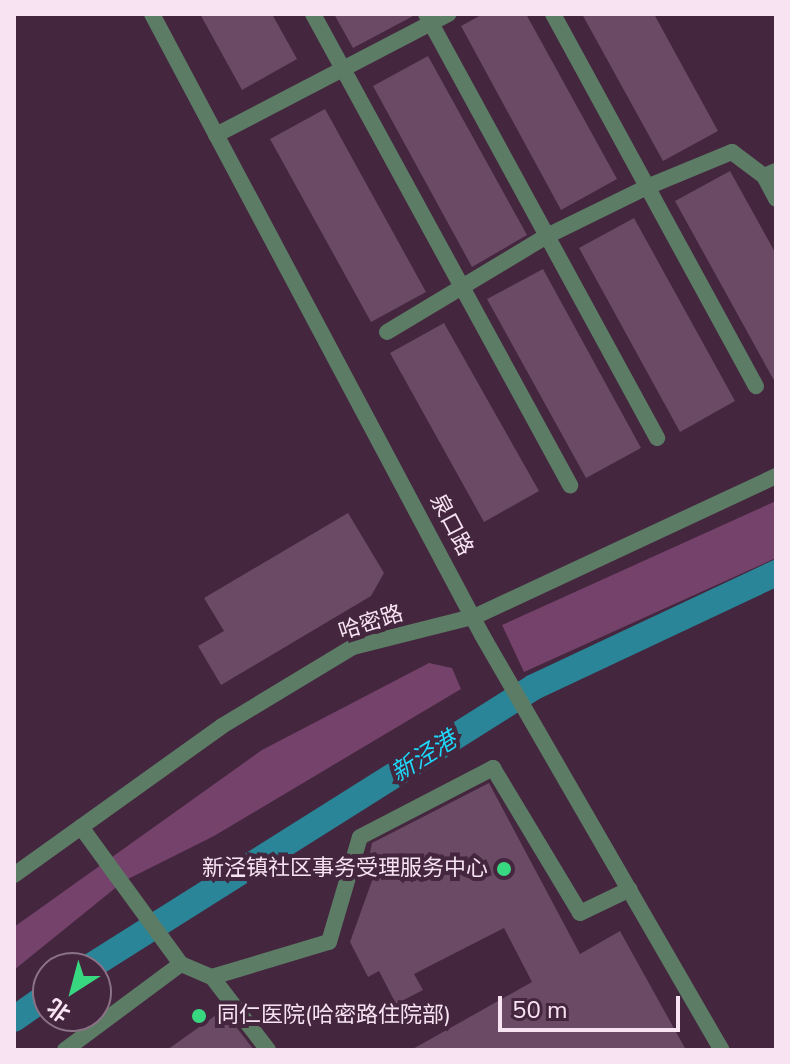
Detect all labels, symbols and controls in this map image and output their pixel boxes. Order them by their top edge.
street label: 泉口路 [424,490,478,560]
street label: 哈密路 [336,600,406,646]
water label: 新泾港 [386,726,462,788]
place label: 新泾镇社区事务受理服务中心 [202,856,488,882]
marker: 新泾镇社区事务受理服务中心 [495,860,513,878]
north arrow [32,952,112,1032]
scale bar [502,980,684,1030]
text: 北 [41,991,77,1028]
text: 50 m [512,994,568,1026]
place label: 同仁医院(哈密路住院部) [217,1003,451,1029]
marker: 同仁医院(哈密路住院部) [188,1005,210,1027]

